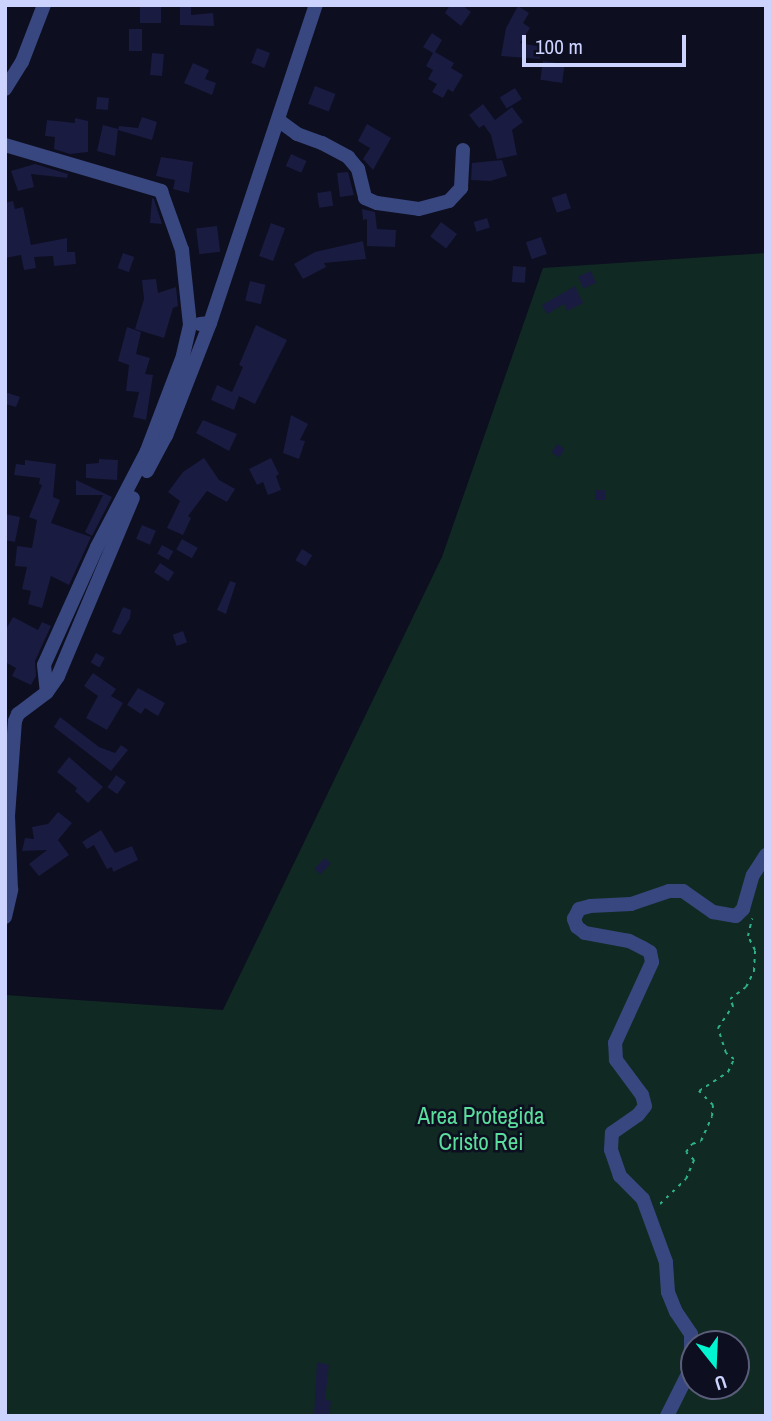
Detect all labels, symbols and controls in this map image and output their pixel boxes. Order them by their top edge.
scale bar [526,21,690,65]
text: 100 m [535,32,583,61]
park label: Area Protegida Cristo Rei [418,1102,544,1156]
north arrow [680,1330,750,1400]
text: U [712,1369,730,1397]

